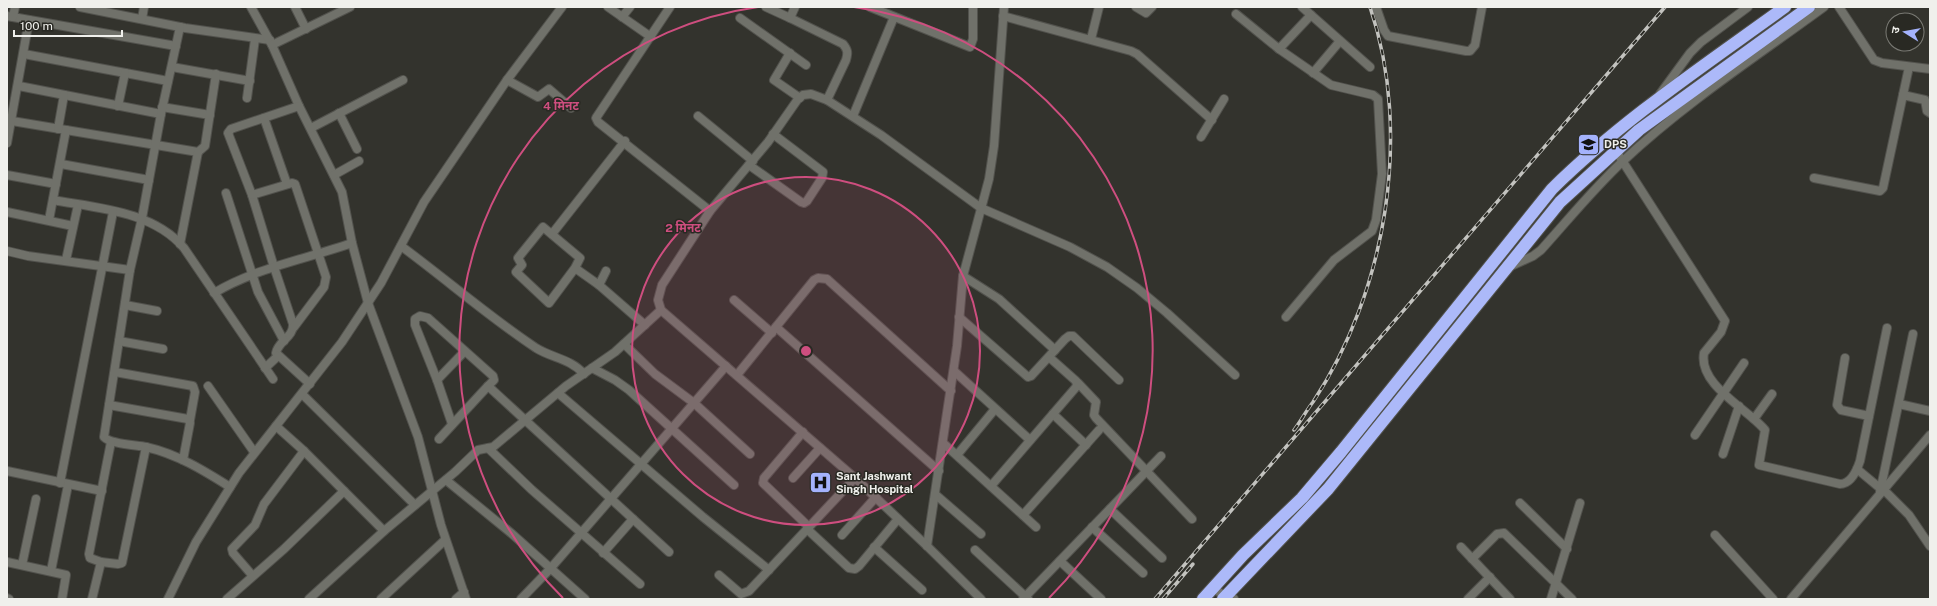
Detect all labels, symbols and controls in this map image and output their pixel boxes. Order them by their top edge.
scale bar [14,12,122,38]
north arrow [1885,12,1925,52]
text: 100 m [20,19,53,33]
text: उ [1889,25,1902,34]
text: 4 मिनट [543,98,579,113]
school or university icon: DPS [1575,131,1601,157]
place label: DPS [1604,138,1627,150]
text: 2 मिनट [665,220,701,235]
centre of rings [799,344,813,358]
hospital icon: Sant Jashwant Singh Hospital [808,469,834,495]
place label: Sant Jashwant Singh Hospital [836,470,914,495]

